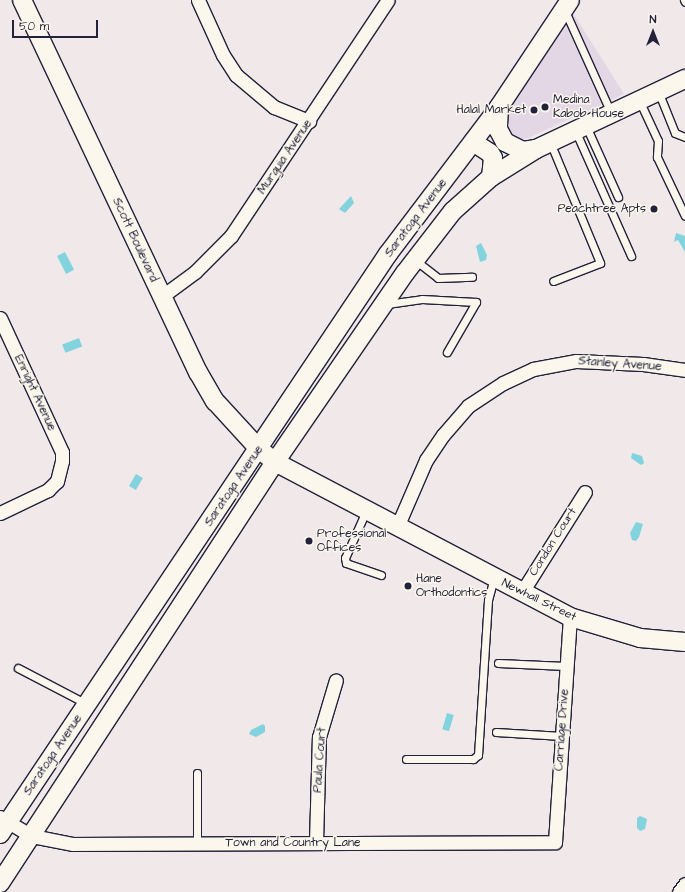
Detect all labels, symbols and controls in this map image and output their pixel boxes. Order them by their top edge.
scale bar [14,12,100,38]
north arrow [633,12,673,52]
text: N [650,12,656,27]
text: 50 m [19,18,49,35]
place label: Medina Kabob House [553,93,624,121]
marker: Medina Kabob House [540,102,550,112]
place label: Halal Market [457,103,526,117]
marker: Halal Market [529,105,539,115]
street label: Murguia Avenue [255,117,315,197]
street label: Saratoga Avenue [382,176,450,260]
street label: Scott Boulevard [109,196,161,284]
place label: Peachtree Apts [558,202,646,216]
marker: Peachtree Apts [649,204,659,214]
street label: Enright Avenue [11,353,59,433]
street label: Stanley Avenue [578,354,662,374]
street label: Saratoga Avenue [202,443,266,529]
street label: Condon Court [526,505,580,579]
place label: Professional Offices [317,527,386,555]
marker: Professional Offices [304,536,314,546]
place label: Hane Orthodontics [416,572,487,600]
street label: Newhall Street [499,576,579,624]
marker: Hane Orthodontics [403,581,413,591]
street label: Carriage Drive [552,689,572,771]
street label: Saratoga Avenue [21,712,85,798]
street label: Paula Court [311,727,329,793]
street label: Town and Country Lane [226,836,360,850]

